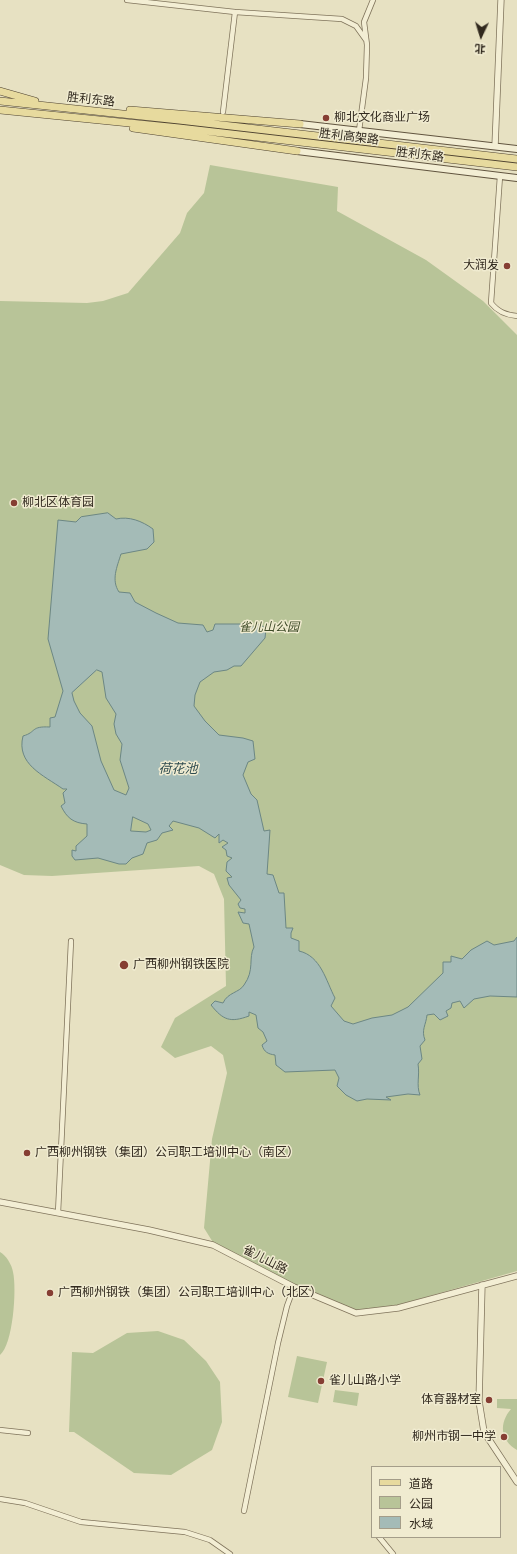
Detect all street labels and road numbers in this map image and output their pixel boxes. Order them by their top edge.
street label: 胜利东路 [66,90,116,110]
street label: 胜利高架路 [318,126,380,148]
street label: 胜利东路 [395,145,445,165]
street label: 雀儿山路 [240,1243,290,1277]

